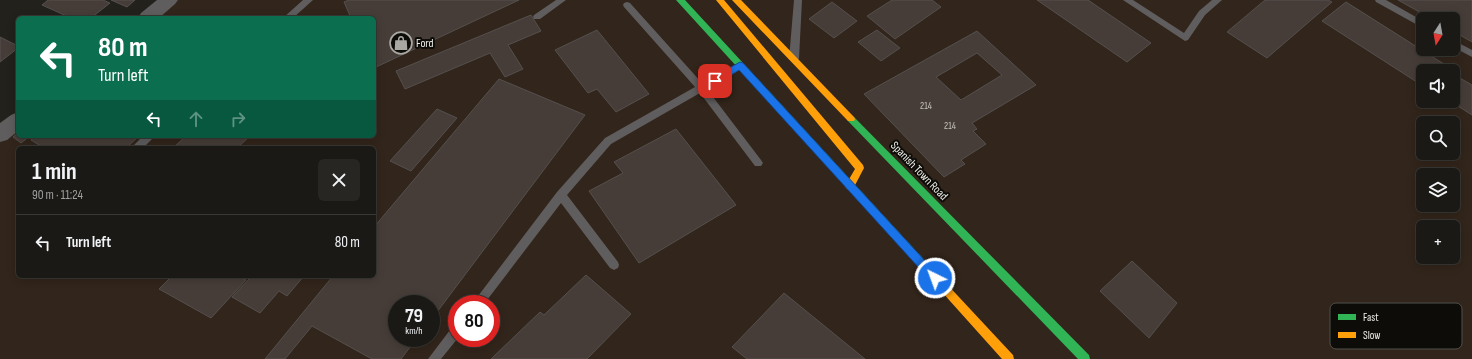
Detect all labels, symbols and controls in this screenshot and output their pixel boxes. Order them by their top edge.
north arrow [1416,12,1460,56]
map controls [1416,12,1460,264]
shop icon: Ford [388,30,414,56]
text: 80 m [98,31,147,64]
icon: left [32,32,84,84]
place label: Ford [416,36,434,51]
pin [698,64,732,98]
button: sound [1416,64,1460,108]
text: Turn left [98,65,149,86]
icon: arrive [704,70,726,92]
house number: 214 [920,100,932,112]
icon: left [143,108,165,130]
icon: ahead [185,108,207,130]
icon: right [227,108,249,130]
button: search [1416,116,1460,160]
house number: 214 [944,120,956,132]
street label: Spanish Town Road [887,138,951,204]
text: 1 min [32,157,77,186]
button: close [318,159,360,201]
button: layers [1416,168,1460,212]
text: 90 m · 11:24 [32,187,83,203]
button: + [1416,220,1460,264]
icon: left [32,232,54,254]
text: Turn left [66,233,111,252]
text: 80 m [335,233,360,252]
position arrow [914,257,956,299]
speed limit sign: 80 [448,295,500,347]
legend [1330,303,1462,349]
text: 79 [405,304,423,328]
text: Fast [1363,311,1379,324]
text: km/h [405,325,423,337]
text: Slow [1363,329,1380,342]

